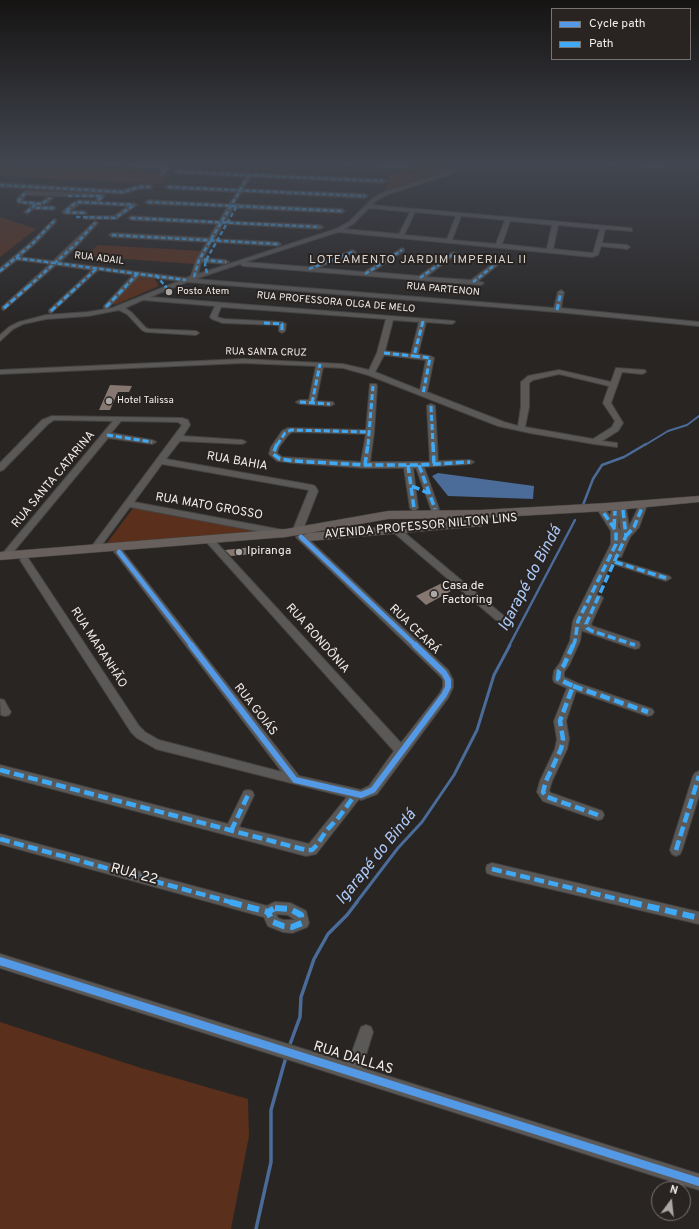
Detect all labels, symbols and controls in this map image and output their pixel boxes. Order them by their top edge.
legend [551,8,691,60]
text: Cycle path [589,16,646,32]
text: Path [589,36,614,52]
street label: RUA ADAIL [73,250,125,268]
district label: LOTEAMENTO JARDIM IMPERIAL II [309,254,527,268]
street label: RUA PARTENON [406,281,480,299]
place label: Posto Atem [177,286,229,298]
marker: Posto Atem [164,287,174,297]
street label: RUA PROFESSORA OLGA DE MELO [256,290,416,316]
street label: RUA SANTA CRUZ [225,346,307,360]
place label: Hotel Talissa [117,395,174,407]
marker: Hotel Talissa [104,396,114,406]
street label: RUA SANTA CATARINA [9,429,99,531]
street label: RUA BAHIA [205,450,269,474]
street label: RUA MATO GROSSO [154,490,264,524]
street label: AVENIDA PROFESSOR NILTON LINS [324,511,518,543]
water label: Igarapé do Bindá [495,523,567,635]
place label: Ipiranga [247,545,291,559]
marker: Ipiranga [234,547,244,557]
place label: Casa de Factoring [442,580,493,608]
marker: Casa de Factoring [429,589,439,599]
street label: RUA RONDÔNIA [282,601,352,677]
street label: RUA CEARÁ [386,602,442,658]
street label: RUA MARANHÃO [67,605,129,691]
street label: RUA GOIÁS [230,681,280,739]
water label: Igarapé do Bindá [333,807,421,909]
street label: RUA 22 [109,861,159,889]
street label: RUA DALLAS [311,1039,395,1079]
north arrow [651,1181,691,1221]
text: N [668,1183,679,1198]

